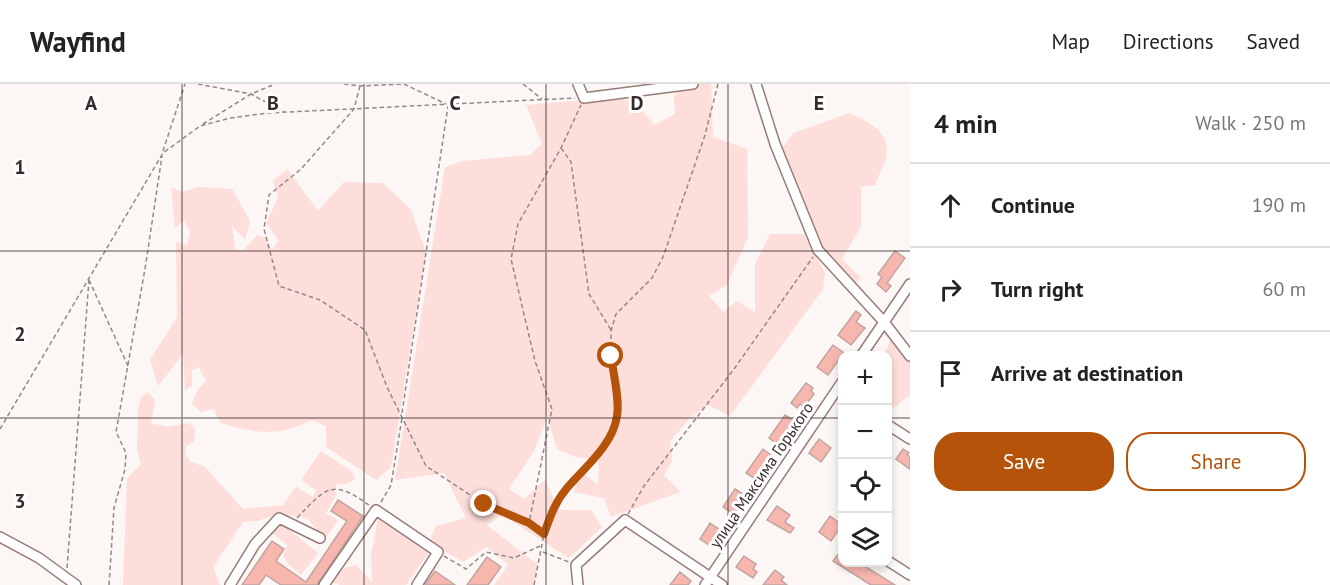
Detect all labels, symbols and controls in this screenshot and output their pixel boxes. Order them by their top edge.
text: Wayfind [30,23,126,60]
text: Map [1051,28,1090,55]
text: Directions [1123,28,1214,55]
text: Saved [1247,28,1300,55]
text: A [85,90,98,116]
text: B [267,90,279,116]
text: C [449,90,461,116]
text: D [631,90,644,116]
text: E [814,90,824,116]
text: 4 min [934,107,997,140]
text: Walk · 250 m [1195,110,1306,136]
text: 1 [14,154,26,180]
icon: ahead [934,189,967,222]
text: Continue [991,191,1075,219]
text: 190 m [1252,192,1306,218]
icon: right [934,273,967,306]
text: Turn right [991,275,1083,303]
text: 60 m [1263,276,1306,302]
text: 2 [14,321,26,347]
route start [597,342,623,368]
map controls [838,351,892,567]
button: + [838,351,892,405]
icon: arrive [934,357,967,390]
text: Arrive at destination [991,359,1183,387]
street label: улица Максима Горького [705,398,817,552]
button: − [838,405,892,459]
button: Save [934,432,1114,491]
button: Share [1126,432,1306,491]
button: locate [838,459,892,513]
text: 3 [14,488,26,514]
route end [470,490,496,516]
button: layers [838,513,892,567]

